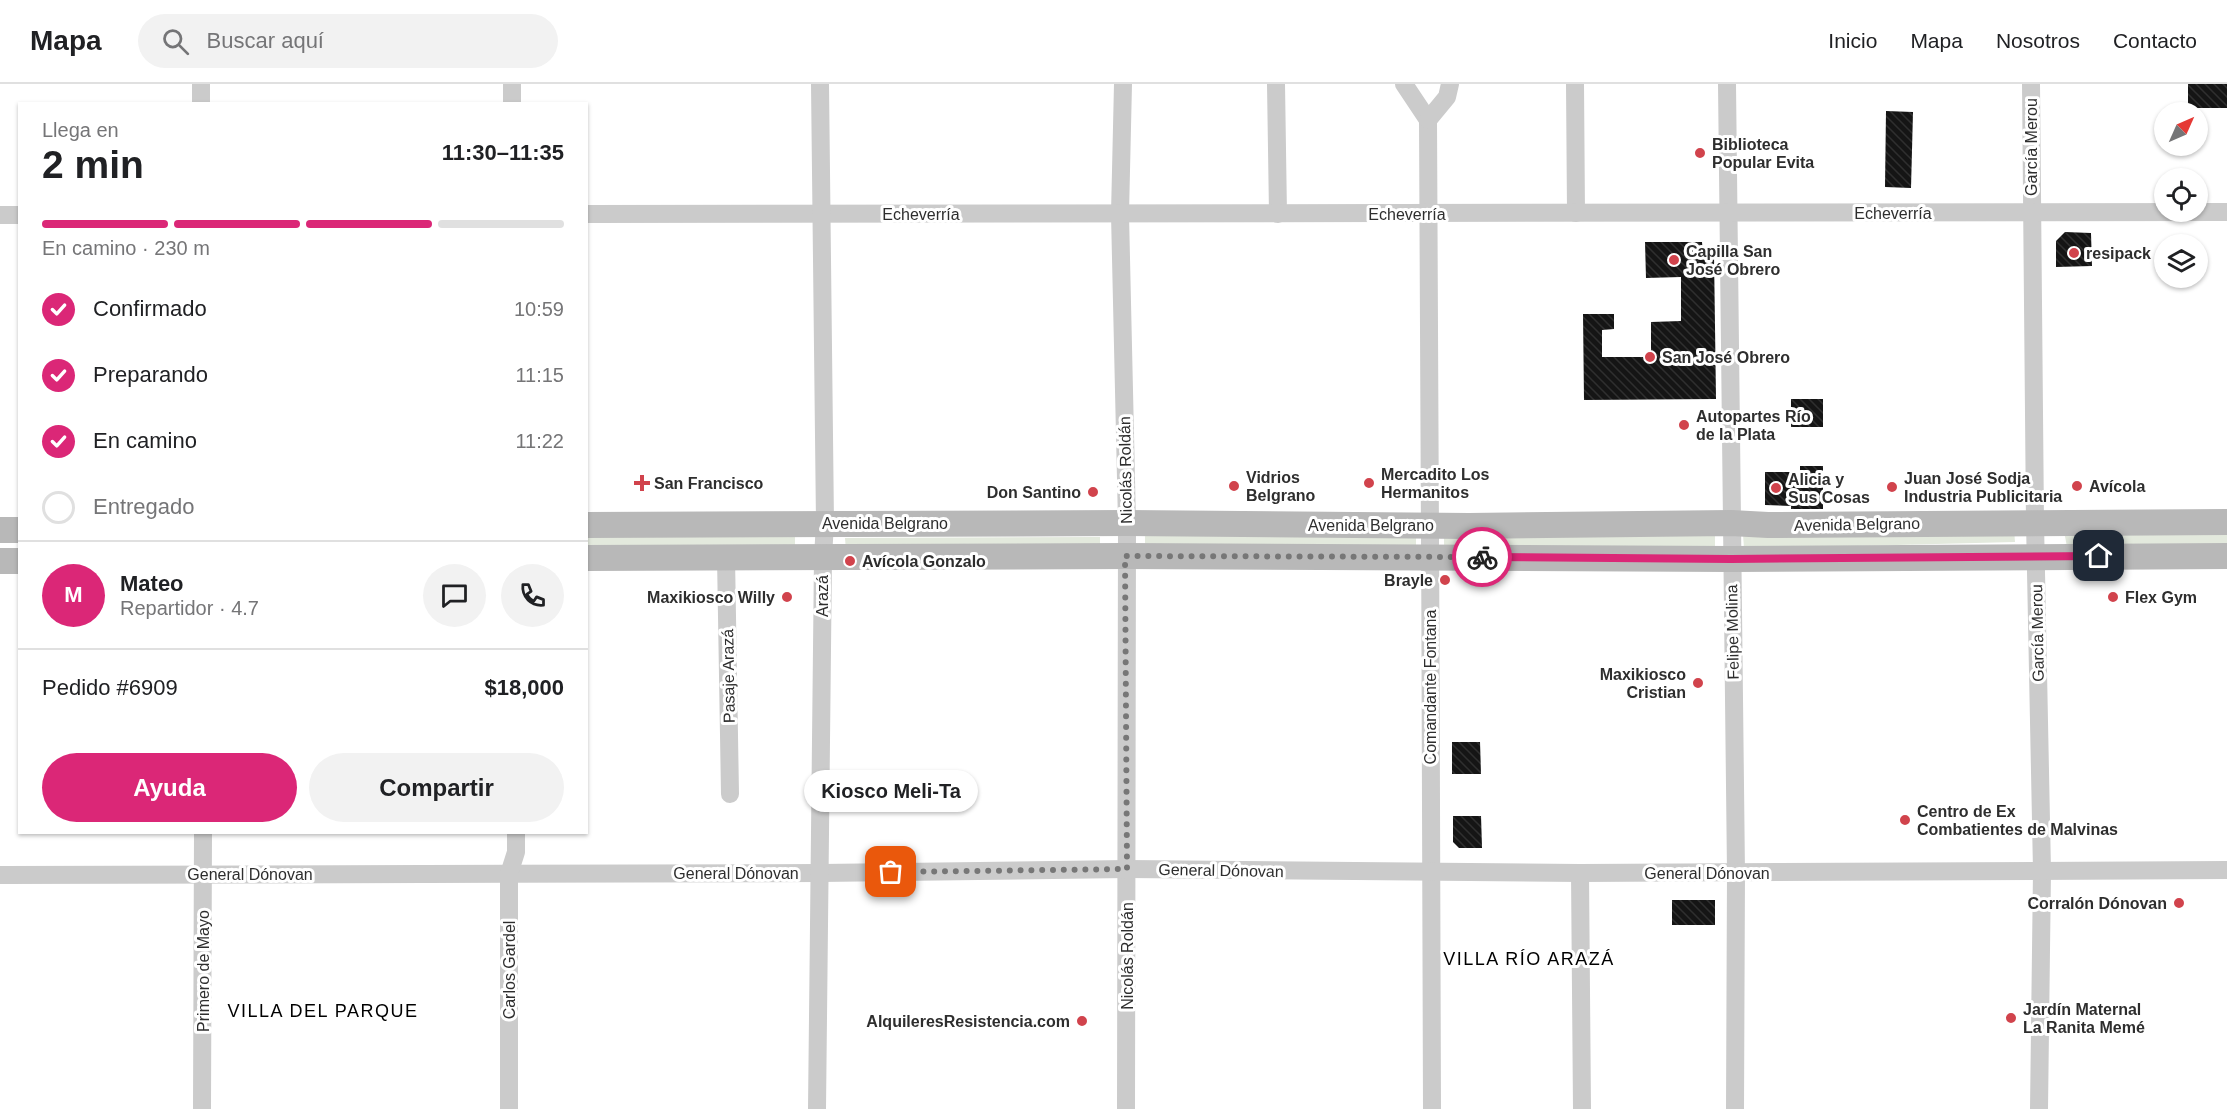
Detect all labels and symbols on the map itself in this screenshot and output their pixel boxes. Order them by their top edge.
street label: García Merou [2023,98,2040,196]
north arrow [2154,102,2208,156]
place label: Biblioteca Popular Evita [1712,136,1814,171]
marker: Biblioteca Popular Evita [1693,146,1707,160]
street label: Echeverría [1854,205,1932,222]
street label: Echeverría [882,206,960,223]
street label: Echeverría [1368,206,1446,223]
place label: Capilla San José Obrero [1686,243,1780,278]
place label: resipack [2086,245,2151,262]
marker: resipack [2067,246,2081,260]
marker: Capilla San José Obrero [1667,253,1681,267]
place label: San José Obrero [1662,349,1790,366]
marker: San José Obrero [1643,350,1657,364]
place label: Autopartes Río de la Plata [1696,408,1811,443]
street label: Nicolás Roldán [1116,416,1135,524]
marker: Autopartes Río de la Plata [1677,418,1691,432]
place label: Mercadito Los Hermanitos [1381,466,1490,501]
place label: Vidrios Belgrano [1246,469,1316,504]
place label: Juan José Sodja Industria Publicitaria [1904,470,2062,505]
place label: Alicia y Sus Cosas [1788,471,1870,506]
place label: San Francisco [654,475,764,492]
marker: San Francisco [635,476,649,490]
marker: Mercadito Los Hermanitos [1362,476,1376,490]
place label: Avícola [2089,478,2145,495]
marker: Vidrios Belgrano [1227,479,1241,493]
marker: Avícola [2070,479,2084,493]
marker: Juan José Sodja Industria Publicitaria [1885,480,1899,494]
marker: Alicia y Sus Cosas [1769,481,1783,495]
place label: Don Santino [987,484,1081,501]
marker: Don Santino [1086,485,1100,499]
street label: Avenida Belgrano [822,515,948,532]
street label: Avenida Belgrano [1794,515,1920,534]
street label: Avenida Belgrano [1308,517,1434,534]
courier [1452,527,1512,587]
pin [2073,530,2124,581]
place label: Avícola Gonzalo [862,553,986,570]
marker: Avícola Gonzalo [843,554,857,568]
place label: Brayle [1384,572,1433,589]
marker: Brayle [1438,573,1452,587]
street label: Arazá [814,575,831,617]
street label: Felipe Molina [1723,584,1742,680]
street label: García Merou [2028,584,2047,682]
place label: Maxikiosco Willy [647,589,775,606]
place label: Flex Gym [2125,589,2197,606]
marker: Maxikiosco Willy [780,590,794,604]
marker: Flex Gym [2106,590,2120,604]
street label: Comandante Fontana [1422,610,1439,764]
street label: Pasaje Arazá [719,629,738,723]
place label: Maxikiosco Cristian [1600,666,1686,701]
marker: Maxikiosco Cristian [1691,676,1705,690]
callout: Kiosco Meli-Ta [804,770,978,812]
place label: Centro de Ex Combatientes de Malvinas [1917,803,2118,838]
marker: Centro de Ex Combatientes de Malvinas [1898,813,1912,827]
pin [865,846,916,897]
street label: General Dónovan [1158,861,1284,880]
street label: General Dónovan [673,865,799,882]
street label: General Dónovan [1644,865,1770,882]
street label: General Dónovan [187,866,313,883]
place label: Corralón Dónovan [2027,895,2167,912]
marker: Corralón Dónovan [2172,896,2186,910]
street label: Nicolás Roldán [1119,902,1136,1010]
street label: Primero de Mayo [195,910,212,1032]
street label: Carlos Gardel [501,921,518,1019]
district label: VILLA RÍO ARAZÁ [1443,949,1615,969]
district label: VILLA DEL PARQUE [227,1001,419,1021]
place label: Jardín Maternal La Ranita Memé [2023,1001,2145,1036]
marker: Jardín Maternal La Ranita Memé [2004,1011,2018,1025]
place label: AlquileresResistencia.com [866,1013,1070,1030]
marker: AlquileresResistencia.com [1075,1014,1089,1028]

